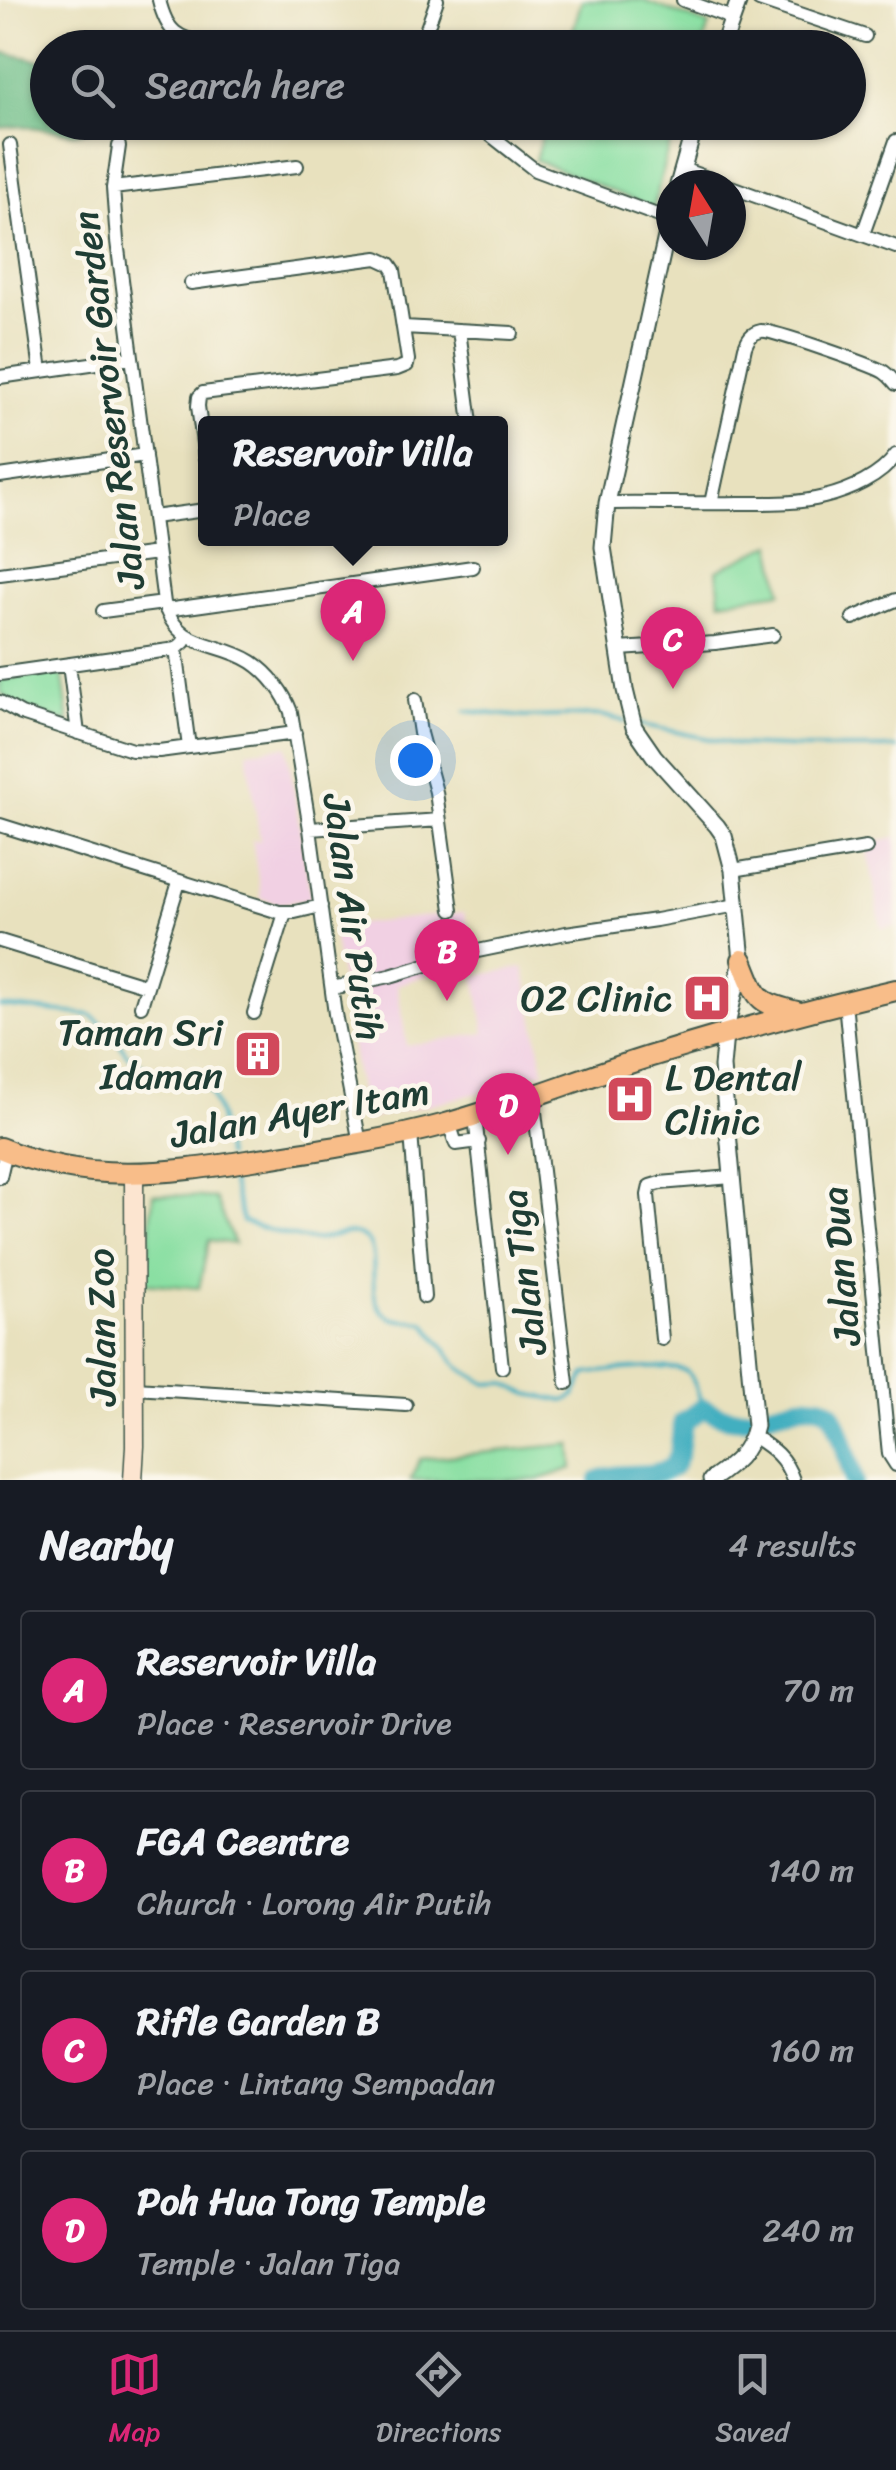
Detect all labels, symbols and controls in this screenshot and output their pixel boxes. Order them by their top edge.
search box [30,30,866,140]
text: Search here [145,52,345,119]
icon: search [65,58,120,113]
north arrow [656,170,746,260]
street label: Jalan Reservoir Garden [53,207,166,595]
popup [198,416,508,546]
text: Reservoir Villa [233,419,473,486]
text: Place [233,486,310,543]
pin: A [320,578,386,661]
pin: C [640,606,706,689]
your location [390,735,441,786]
street label: Jalan Air Putih [302,787,403,1045]
pin: B [414,918,480,1001]
place label: O2 Clinic [521,965,672,1032]
hospital icon: O2 Clinic [681,972,733,1024]
place label: Taman Sri Idaman [58,999,225,1110]
building icon: Taman Sri Idaman [232,1028,284,1080]
place label: L Dental Clinic [665,1044,803,1155]
street label: Jalan Ayer Itam [163,1057,435,1169]
pin: D [476,1072,540,1155]
hospital icon: L Dental Clinic [604,1073,656,1125]
street label: Jalan Dua [801,1184,881,1350]
street label: Jalan Tiga [481,1185,568,1361]
street label: Jalan Zoo [67,1248,137,1408]
text: Nearby [40,1508,173,1582]
text: 4 results [728,1517,856,1574]
text: Reservoir Villa [137,1628,376,1695]
text: A [64,1662,85,1719]
text: 70 m [783,1662,854,1719]
text: Place · Reservoir Drive [137,1695,452,1752]
text: FGA Ceentre [137,1808,349,1875]
text: B [64,1842,85,1899]
text: 140 m [767,1842,854,1899]
text: Church · Lorong Air Putih [137,1875,492,1932]
text: Rifle Garden B [137,1988,380,2055]
text: C [65,2022,84,2079]
text: 160 m [769,2022,854,2079]
text: Place · Lintang Sempadan [137,2055,495,2112]
text: Poh Hua Tong Temple [137,2168,485,2235]
text: D [65,2202,84,2259]
text: 240 m [762,2202,854,2259]
text: Temple · Jalan Tiga [137,2235,401,2292]
tab: Map [107,2347,162,2456]
tab: Directions [376,2347,501,2456]
tab: Saved [715,2347,789,2456]

